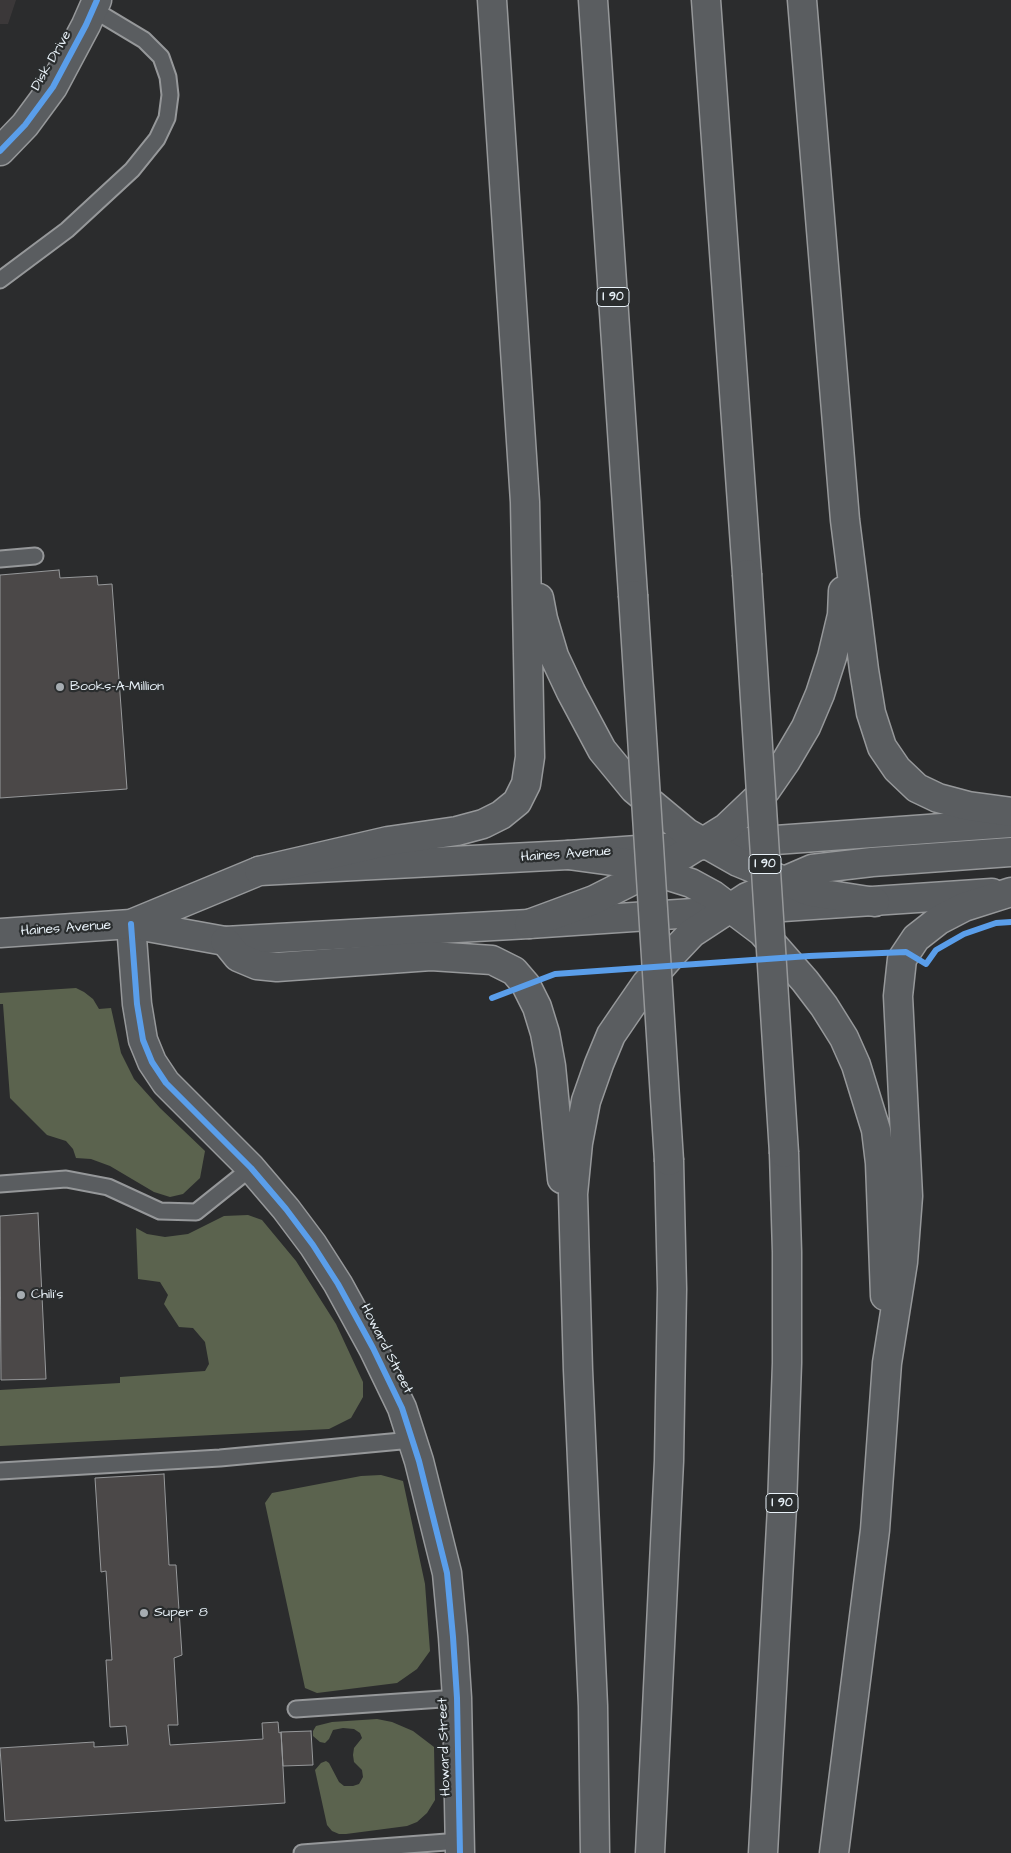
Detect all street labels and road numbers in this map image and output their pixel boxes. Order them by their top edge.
street label: Disk Drive [28,28,76,94]
road number: I 90 [597,288,629,306]
street label: Haines Avenue [520,843,612,867]
road number: I 90 [749,854,781,874]
street label: Haines Avenue [20,917,112,941]
street label: Howard Street [356,1301,416,1397]
road number: I 90 [766,1494,798,1512]
street label: Howard Street [435,1697,455,1797]

